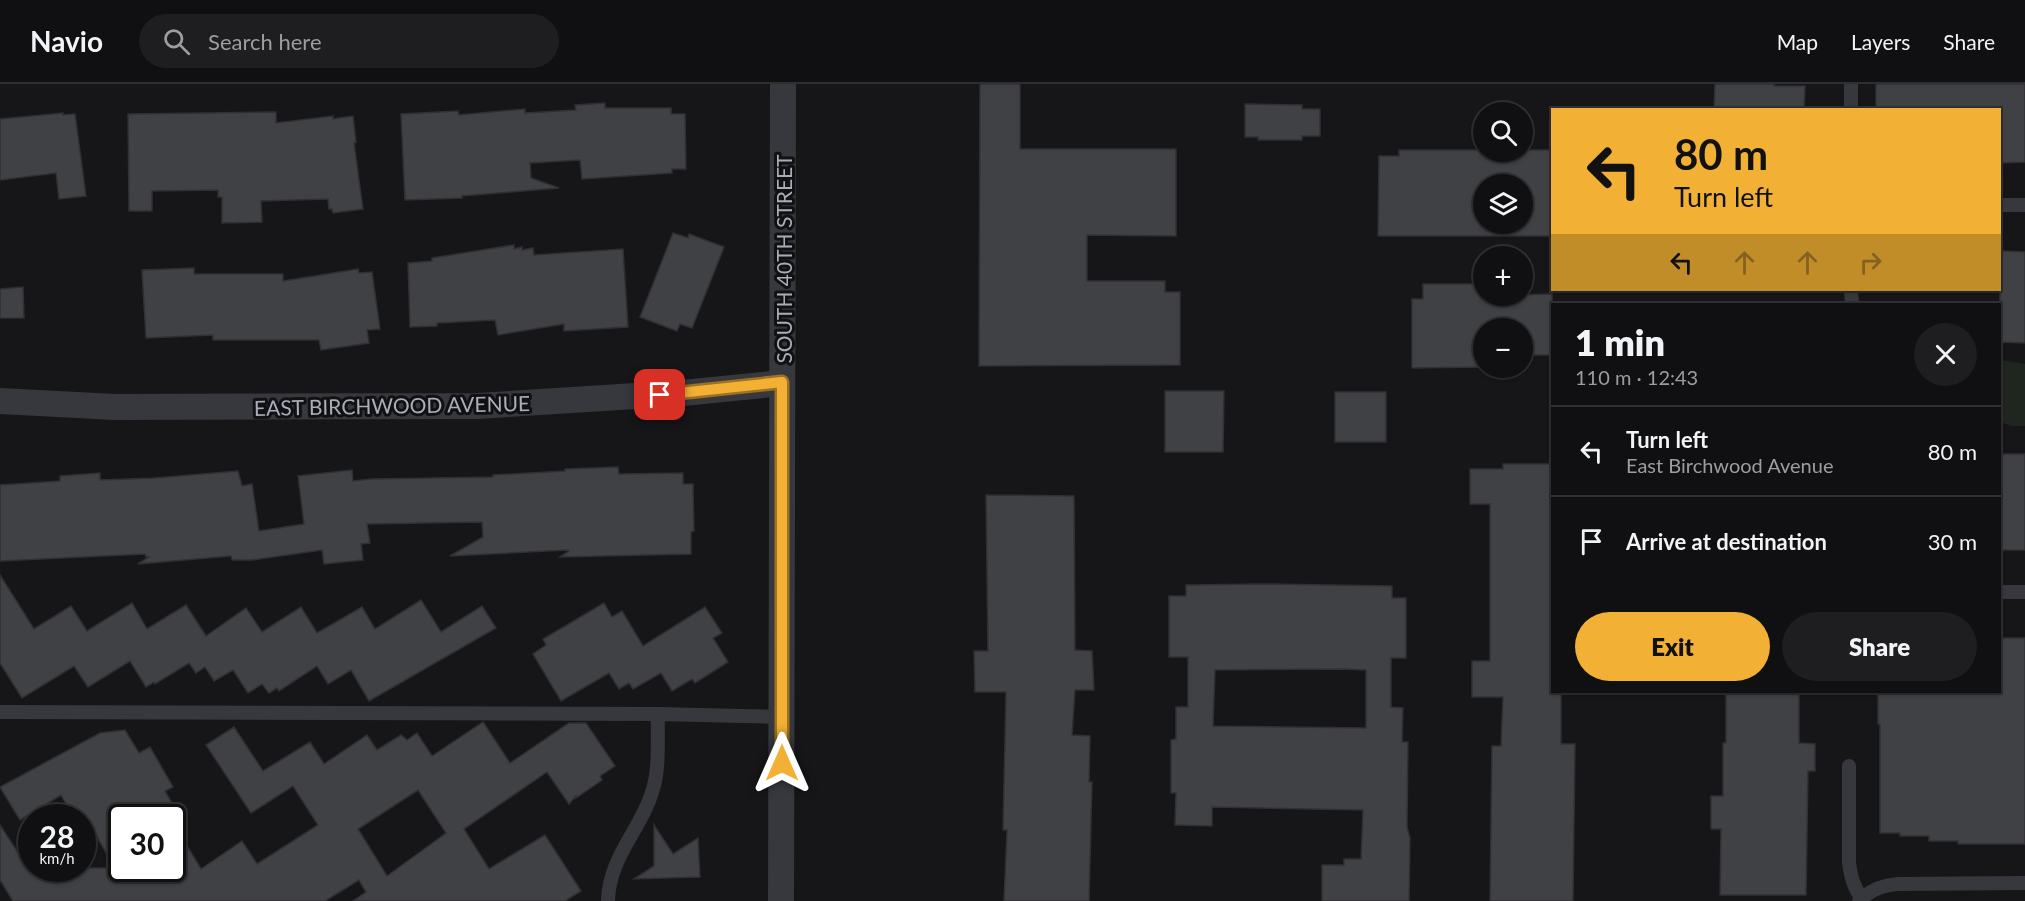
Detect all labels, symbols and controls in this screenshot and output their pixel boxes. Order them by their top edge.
search box [139,14,559,68]
text: Navio [30,24,103,58]
icon: search [160,25,193,58]
text: Search here [208,28,322,55]
text: Map [1777,29,1818,54]
text: Layers [1851,29,1910,54]
text: Share [1943,29,1995,54]
map controls [1473,102,1533,378]
button: search [1473,102,1533,162]
text: 80 m [1674,129,1768,179]
icon: left [1575,132,1653,210]
street label: SOUTH 40TH STREET [771,154,796,364]
button: layers [1473,174,1533,234]
text: Turn left [1674,180,1773,213]
button: + [1473,246,1533,306]
icon: left [1665,246,1698,279]
icon: ahead [1728,246,1761,279]
icon: ahead [1791,246,1824,279]
icon: right [1854,246,1887,279]
button: − [1473,318,1533,378]
text: 1 min [1575,320,1665,364]
button: close [1914,323,1977,386]
text: 110 m · 12:43 [1575,365,1698,389]
pin [634,369,685,420]
icon: arrive [643,378,676,411]
street label: EAST BIRCHWOOD AVENUE [254,390,530,420]
text: Turn left [1626,426,1708,453]
icon: left [1575,435,1608,468]
text: 80 m [1928,438,1977,465]
text: East Birchwood Avenue [1626,453,1833,477]
icon: arrive [1575,525,1608,558]
text: Arrive at destination [1626,528,1827,555]
text: 30 m [1928,528,1977,555]
button: Exit [1575,612,1770,681]
button: Share [1782,612,1977,681]
position arrow [750,731,814,795]
speed limit sign: 30 [108,804,186,882]
text: 28 [40,818,74,854]
text: km/h [39,849,75,867]

